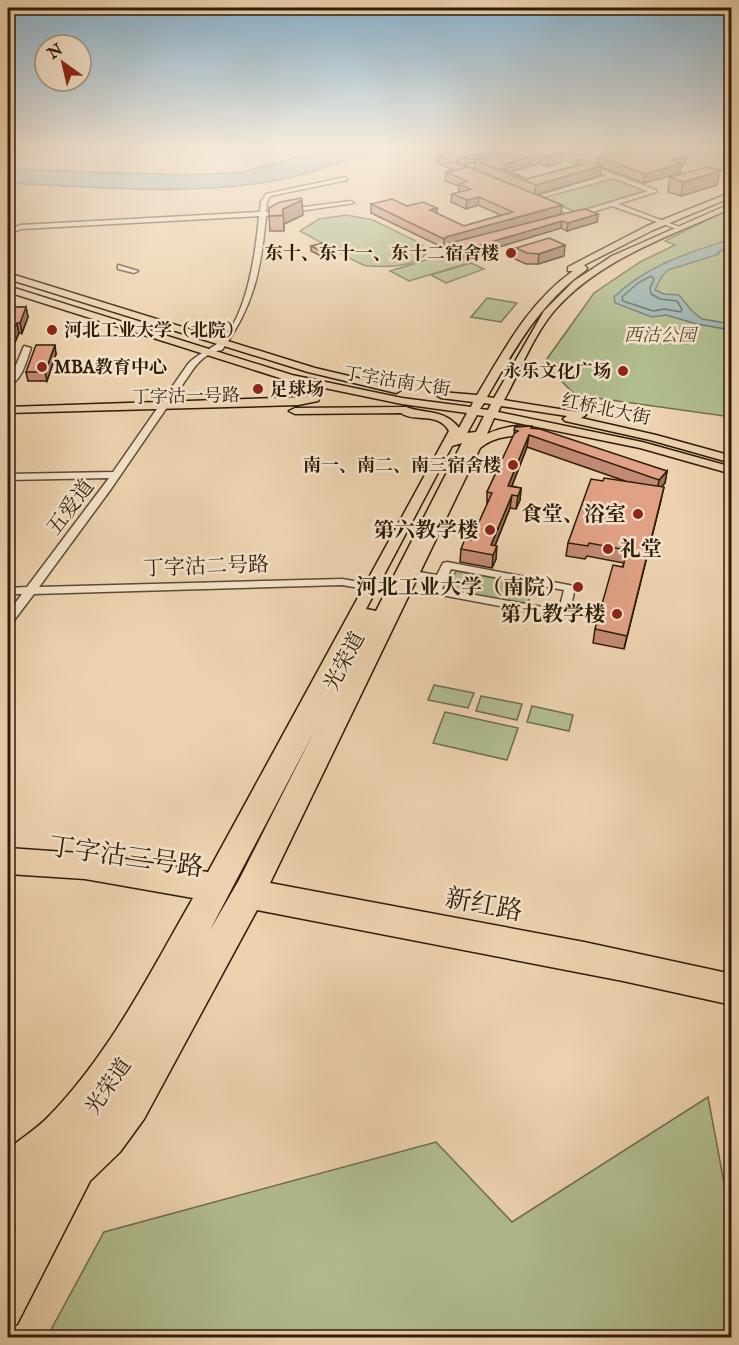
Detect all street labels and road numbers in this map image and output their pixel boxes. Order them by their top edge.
street label: 丁字沽南大街 [342,363,452,402]
street label: 丁字沽一号路 [132,385,240,410]
street label: 红桥北大街 [559,390,652,431]
street label: 五爱道 [41,475,101,541]
street label: 丁字沽二号路 [143,552,269,583]
street label: 光荣道 [319,628,372,696]
street label: 丁字沽三号路 [46,830,205,885]
street label: 新红路 [442,882,525,929]
street label: 光荣道 [80,1053,138,1120]

